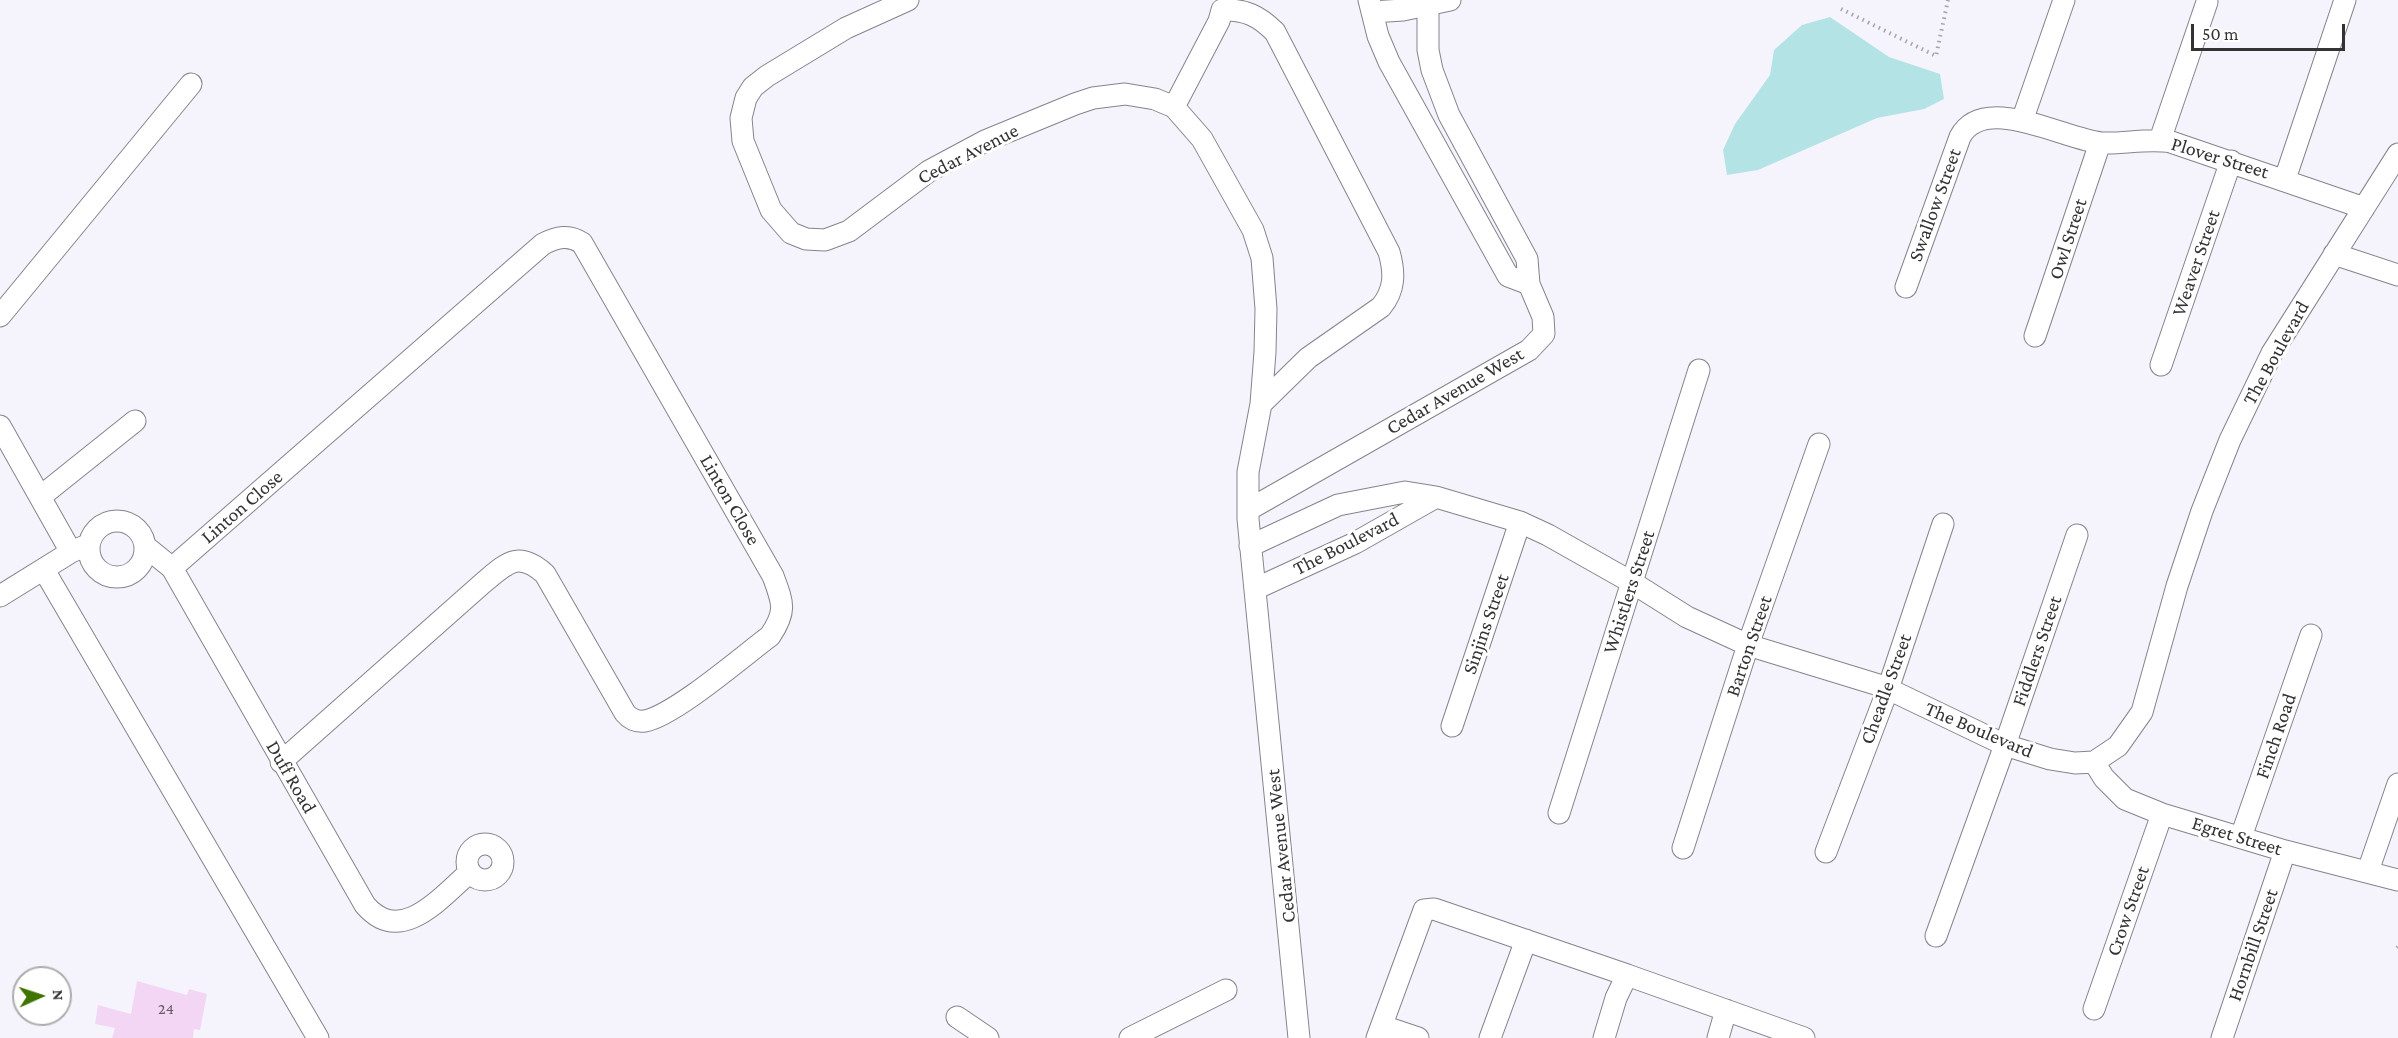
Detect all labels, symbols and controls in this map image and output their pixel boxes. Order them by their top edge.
scale bar [2194,12,2348,50]
text: 50 m [2202,24,2239,44]
street label: Cedar Avenue [914,118,1022,190]
street label: Plover Street [2168,132,2272,184]
street label: Swallow Street [1903,145,1967,265]
street label: Owl Street [2044,195,2092,283]
street label: Weaver Street [2167,207,2225,319]
street label: The Boulevard [2238,297,2314,409]
street label: Cedar Avenue West [1382,342,1528,440]
street label: Linton Close [694,450,766,550]
street label: Linton Close [196,465,288,549]
street label: The Boulevard [1289,507,1403,581]
street label: Whistlers Street [1598,527,1660,657]
street label: Sinjins Street [1458,571,1514,677]
street label: Barton Street [1721,592,1777,700]
street label: Fiddlers Street [2007,592,2067,710]
street label: Cheadle Street [1855,631,1917,747]
street label: Finch Road [2250,690,2302,782]
street label: The Boulevard [1921,696,2037,764]
street label: Duff Road [261,736,321,818]
street label: Cedar Avenue West [1261,768,1301,924]
street label: Egret Street [2189,811,2285,861]
street label: Crow Street [2101,863,2155,959]
street label: Hornbill Street [2223,886,2283,1004]
north arrow [12,966,72,1026]
text: N [50,989,67,1001]
house number: 24 [158,999,174,1019]

